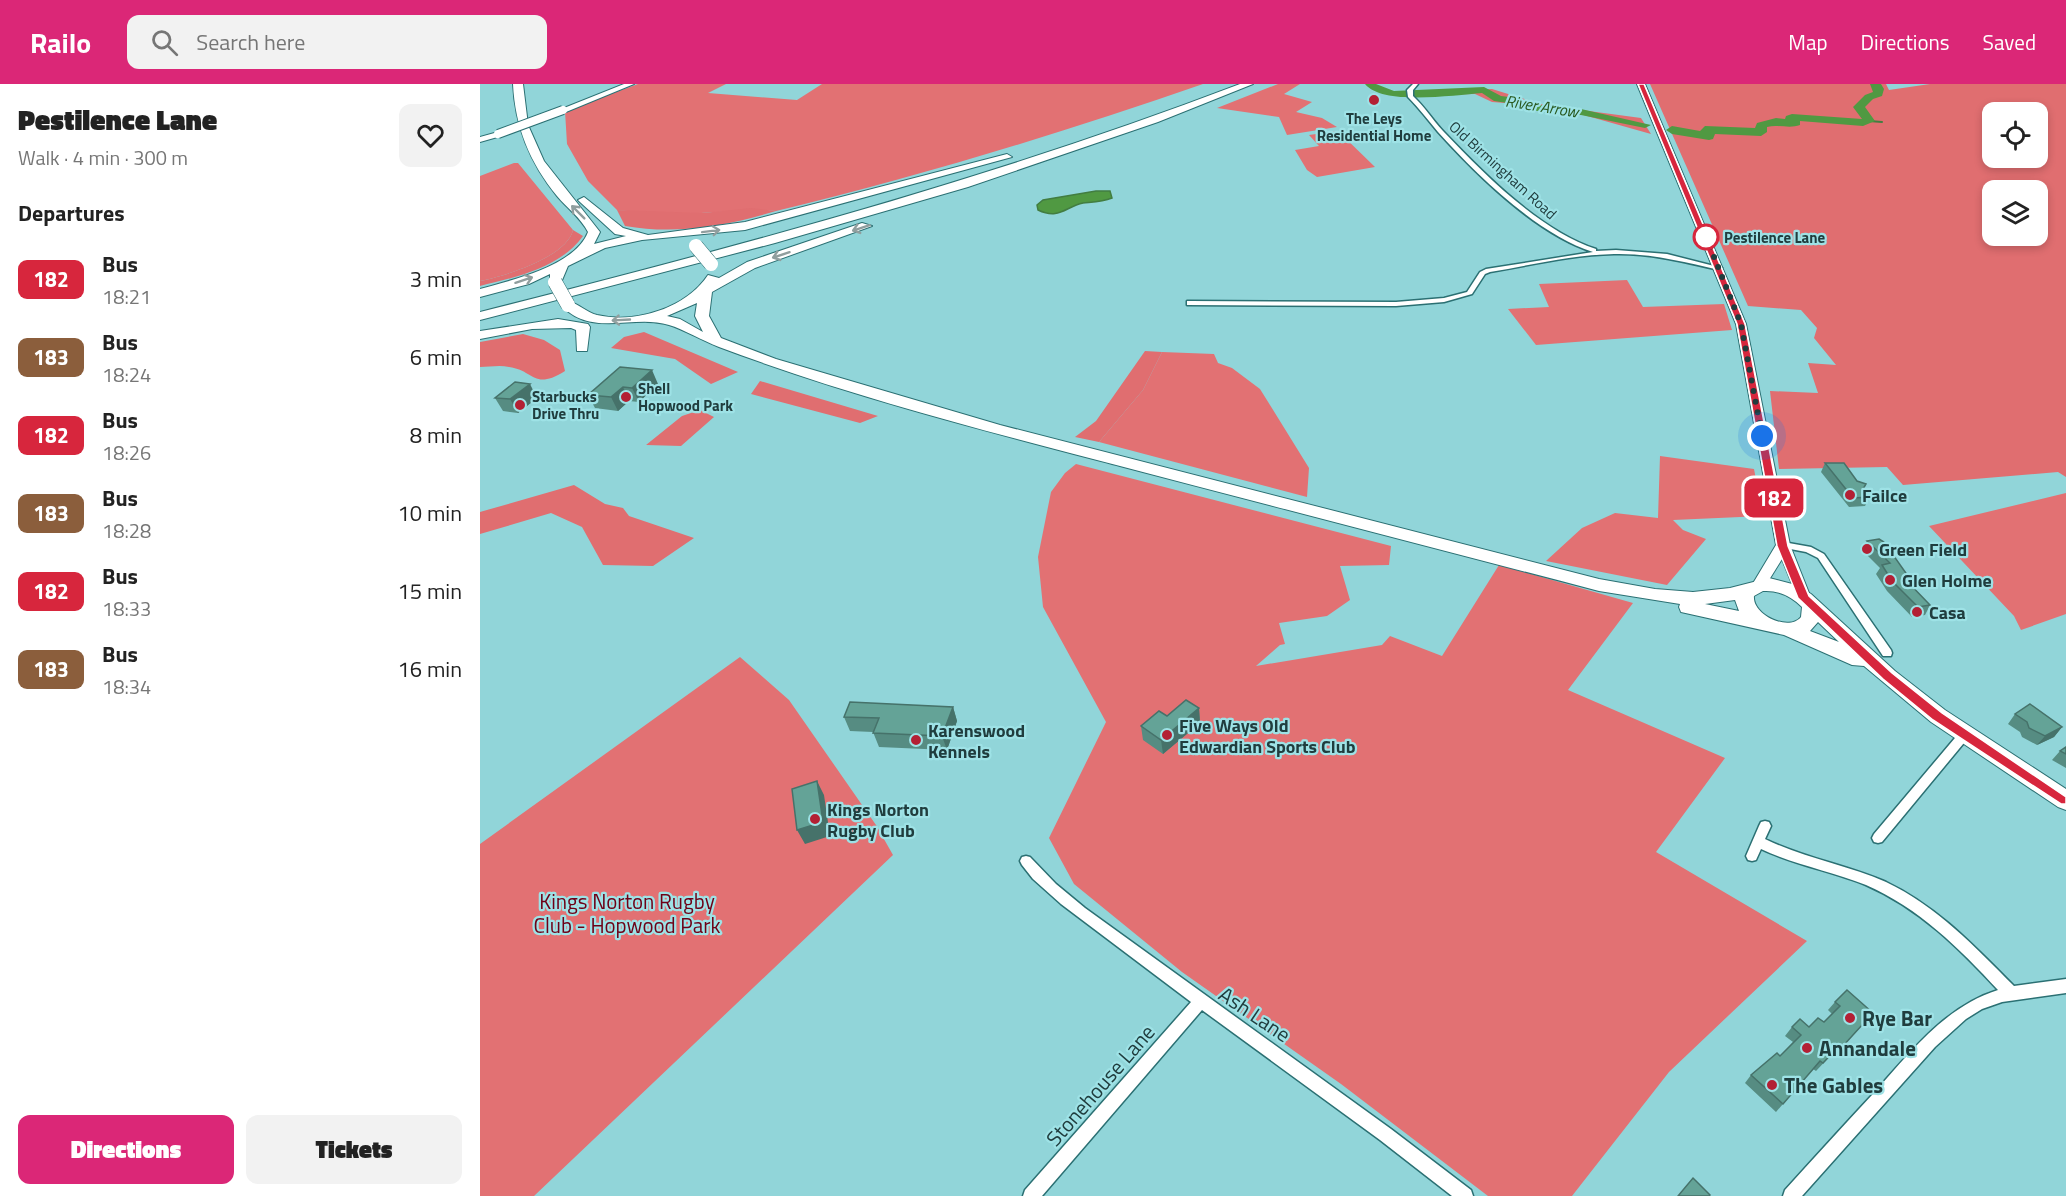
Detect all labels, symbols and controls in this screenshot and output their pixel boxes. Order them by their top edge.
search box [127,15,547,69]
text: Railo [30,21,91,64]
text: Search here [196,25,305,59]
icon: search [148,26,181,59]
text: Map [1788,26,1828,58]
text: Directions [1861,26,1950,58]
text: Saved [1983,26,2036,58]
water label: River Arrow [1504,88,1582,124]
marker: The Leys Residential Home [1367,93,1381,107]
text: Pestilence Lane [18,98,217,141]
map controls [1982,102,2048,246]
button: locate [1982,102,2048,168]
button: heart [399,104,462,167]
place label: The Leys Residential Home [1317,107,1432,147]
street label: Old Birmingham Road [1444,115,1562,225]
text: Walk · 4 min · 300 m [18,142,188,173]
button: layers [1982,180,2048,246]
text: Departures [18,196,125,230]
one-way arrow [571,205,586,220]
one-way arrow [852,224,871,235]
marker: Pestilence Lane [1693,224,1719,250]
one-way arrow [701,225,721,236]
place label: Pestilence Lane [1724,226,1826,249]
text: Bus [102,247,138,281]
one-way arrow [772,250,791,261]
text: 3 min [410,262,462,296]
text: 182 [33,263,69,295]
one-way arrow [514,274,533,285]
text: 18:21 [102,281,151,312]
one-way arrow [611,314,631,325]
text: Bus [102,325,138,359]
text: 6 min [410,340,462,374]
text: 183 [33,341,69,373]
text: 18:24 [102,359,151,390]
place label: Shell Hopwood Park [638,377,733,417]
place label: Starbucks Drive Thru [532,385,599,425]
marker: Shell Hopwood Park [619,390,633,404]
marker: Starbucks Drive Thru [513,398,527,412]
text: Bus [102,403,138,437]
text: 8 min [410,418,462,452]
text: 182 [33,419,69,451]
your location [1747,421,1777,451]
text: 18:26 [102,437,151,468]
line badge: 182 [1740,478,1808,518]
text: Bus [102,481,138,515]
text: 182 [1756,482,1792,514]
place label: Failce [1862,482,1907,509]
marker: Failce [1843,488,1857,502]
text: 10 min [397,496,462,530]
text: 183 [33,497,69,529]
text: 18:28 [102,515,151,546]
place label: Green Field [1879,536,1967,563]
marker: Green Field [1860,542,1874,556]
text: Bus [102,559,138,593]
place label: Glen Holme [1902,567,1992,594]
marker: Glen Holme [1883,573,1897,587]
text: 15 min [397,574,462,608]
text: 182 [33,575,69,607]
text: 18:33 [102,593,151,624]
place label: Casa [1929,599,1966,626]
marker: Casa [1910,605,1924,619]
text: Bus [102,637,138,671]
text: 16 min [397,652,462,686]
text: 183 [33,653,69,685]
text: 18:34 [102,671,151,702]
place label: Five Ways Old Edwardian Sports Club [1179,712,1356,760]
place label: Karenswood Kennels [928,717,1025,765]
marker: Five Ways Old Edwardian Sports Club [1160,728,1174,742]
marker: Karenswood Kennels [909,733,923,747]
place label: Kings Norton Rugby Club [827,796,929,844]
marker: Kings Norton Rugby Club [808,812,822,826]
park label: Kings Norton Rugby Club - Hopwood Park [533,885,721,941]
street label: Ash Lane [1213,978,1297,1050]
place label: Rye Bar [1862,1002,1932,1034]
marker: Rye Bar [1843,1011,1857,1025]
street label: Stonehouse Lane [1038,1017,1162,1153]
place label: Annandale [1819,1032,1916,1064]
marker: Annandale [1800,1041,1814,1055]
place label: The Gables [1784,1069,1883,1101]
marker: The Gables [1765,1078,1779,1092]
button: Directions [18,1115,234,1184]
button: Tickets [246,1115,462,1184]

